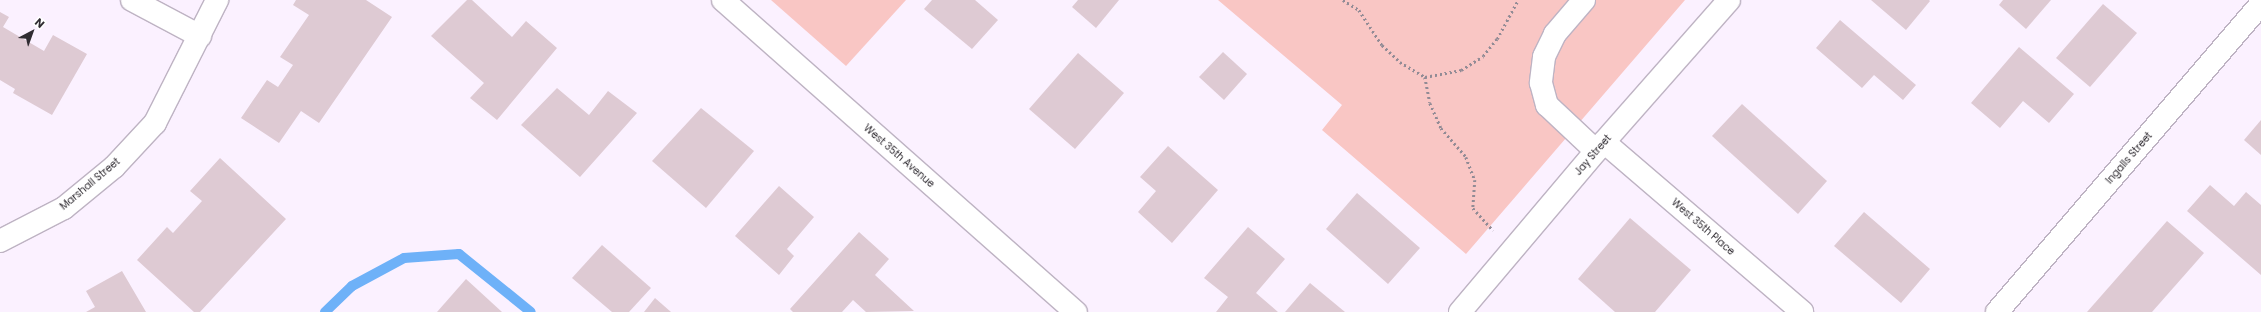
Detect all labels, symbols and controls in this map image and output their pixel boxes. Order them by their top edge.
north arrow [12,12,52,52]
text: N [31,14,48,32]
street label: West 35th Avenue [861,122,937,190]
street label: Ingalls Street [2103,130,2155,186]
street label: Jay Street [1572,132,1614,178]
street label: Marshall Street [58,156,122,212]
street label: West 35th Place [1669,196,1737,258]

